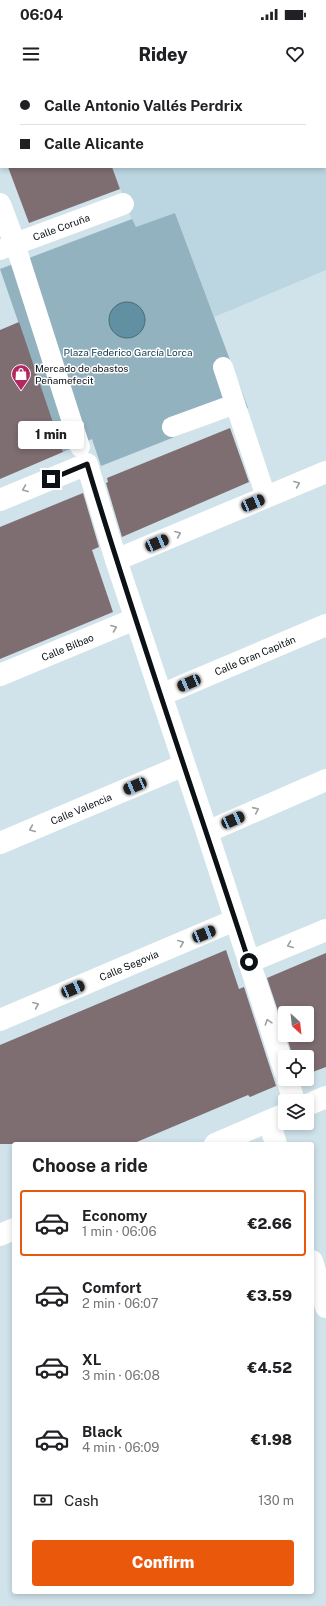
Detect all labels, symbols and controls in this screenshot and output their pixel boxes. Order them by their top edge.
text: 06:04 [20,6,63,23]
icon: menu [20,43,42,65]
icon: heart [284,43,306,65]
text: Ridey [138,44,188,65]
text: Calle Antonio Vallés Perdrix [44,97,243,114]
text: Calle Alicante [44,135,144,152]
street label: Calle Coruña [31,211,91,243]
park label: Plaza Federico García Lorca [64,346,192,358]
place label: Mercado de abastos Peñamefecit [35,362,128,386]
shop icon: Mercado de abastos Peñamefecit [10,363,32,391]
callout: 1 min [18,421,84,449]
text: 1 min [35,427,67,442]
route end [42,470,60,488]
one-way arrow [294,480,301,488]
one-way arrow [22,485,29,493]
car [240,493,266,513]
one-way arrow [173,531,181,539]
car [144,533,170,553]
one-way arrow [110,624,117,632]
street label: Calle Bilbao [40,631,96,663]
street label: Calle Gran Capitán [213,633,297,678]
car [176,673,202,693]
car [122,776,148,796]
street label: Calle Valencia [49,790,113,827]
one-way arrow [252,807,259,815]
car [220,810,246,830]
one-way arrow [29,825,36,833]
car [191,924,217,944]
one-way arrow [177,940,185,948]
one-way arrow [286,940,293,948]
street label: Calle Segovia [97,947,160,983]
route start [240,953,258,971]
car [60,979,86,999]
one-way arrow [31,1002,39,1010]
north arrow [278,1006,314,1042]
map controls [278,1006,314,1130]
one-way arrow [265,1018,273,1025]
button: locate [278,1050,314,1086]
button: layers [278,1094,314,1130]
text: Choose a ride [32,1155,148,1176]
icon: car [34,1205,70,1241]
text: Economy [82,1207,147,1224]
text: €2.66 [247,1215,292,1232]
text: 1 min · 06:06 [82,1224,157,1239]
icon: car [34,1277,70,1313]
text: Comfort [82,1279,142,1296]
text: €3.59 [247,1287,292,1304]
text: 2 min · 06:07 [82,1296,159,1311]
icon: car [34,1349,70,1385]
text: XL [82,1351,101,1368]
text: €4.52 [247,1359,292,1376]
text: 3 min · 06:08 [82,1368,160,1383]
icon: car [34,1421,70,1457]
text: Black [82,1423,122,1440]
text: €1.98 [251,1431,292,1448]
text: 4 min · 06:09 [82,1440,159,1455]
icon: cash [32,1489,54,1511]
text: Cash [64,1492,99,1509]
text: 130 m [258,1493,294,1508]
button: Confirm [32,1540,294,1586]

